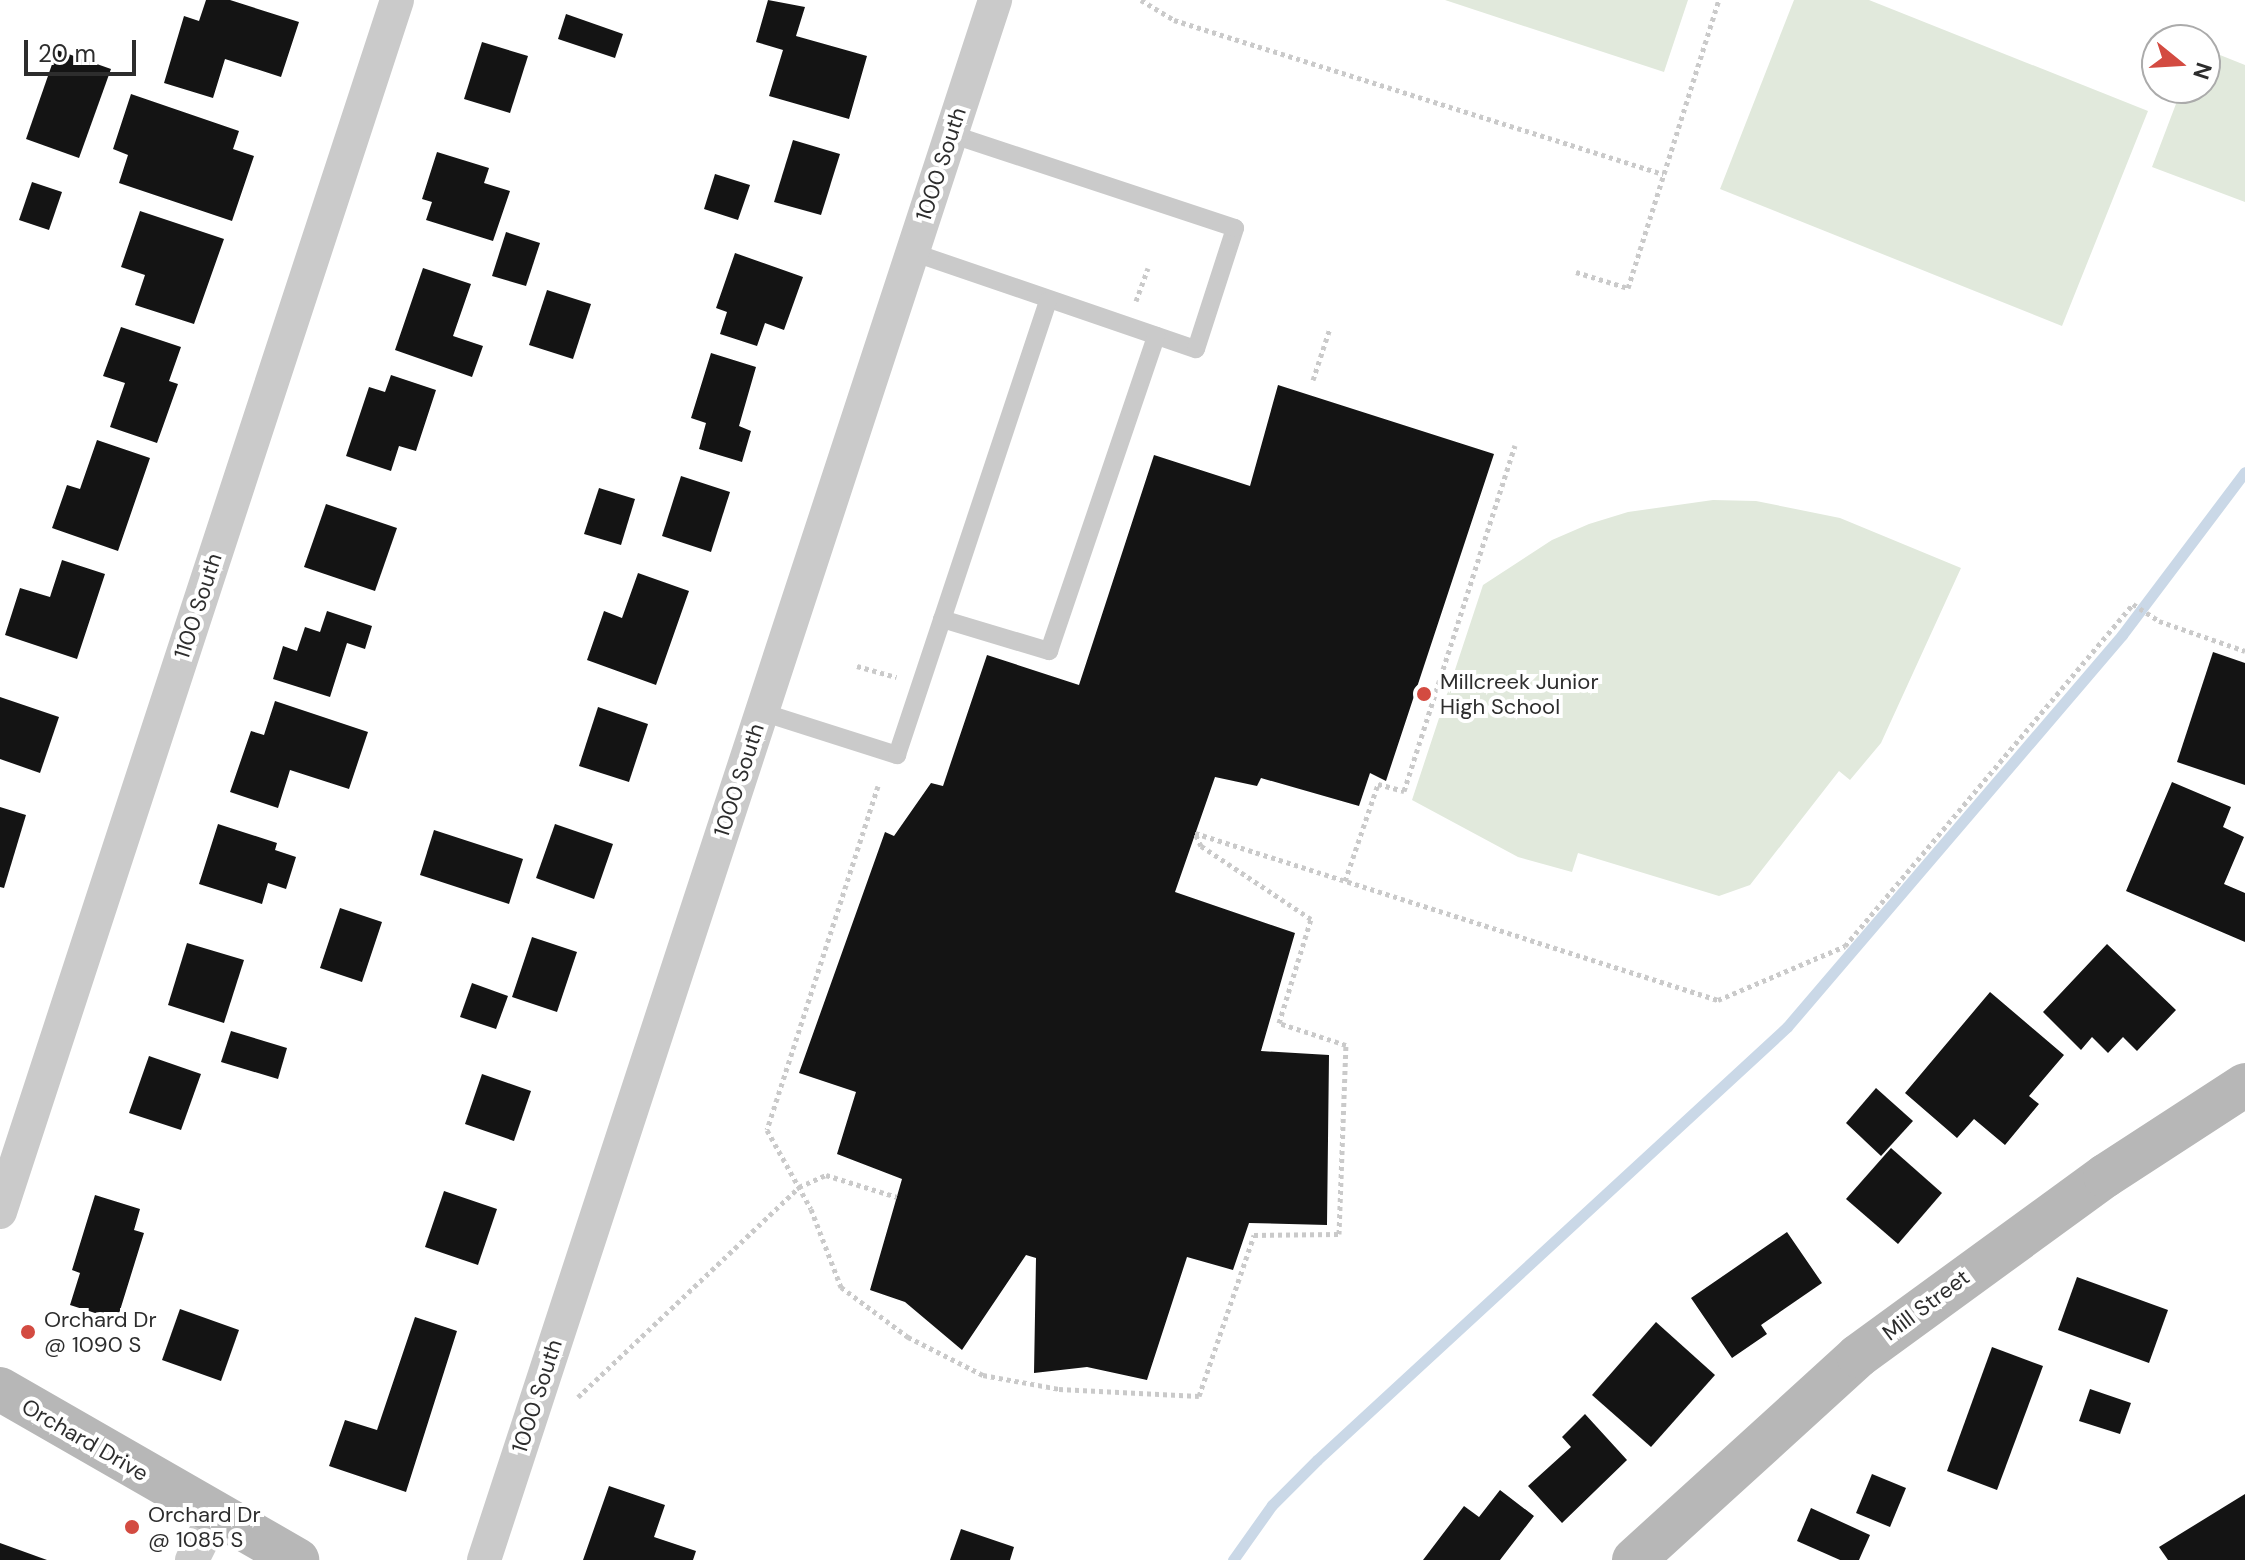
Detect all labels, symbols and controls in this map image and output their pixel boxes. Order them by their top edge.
scale bar [28,24,140,74]
north arrow [2141,24,2221,104]
text: 20 m [38,38,96,69]
text: N [2186,59,2219,83]
street label: 1000 South [910,104,972,224]
street label: 1100 South [169,550,227,662]
place label: Millcreek Junior High School [1440,668,1599,720]
marker: Millcreek Junior High School [1415,685,1433,703]
street label: 1000 South [708,720,770,840]
street label: Mill Street [1877,1264,1975,1346]
place label: Orchard Dr @ 1090 S [44,1306,157,1358]
marker: Orchard Dr @ 1090 S [19,1323,37,1341]
street label: 1000 South [506,1336,568,1456]
street label: Orchard Drive [17,1393,153,1487]
place label: Orchard Dr @ 1085 S [148,1501,261,1552]
marker: Orchard Dr @ 1085 S [123,1518,141,1536]

